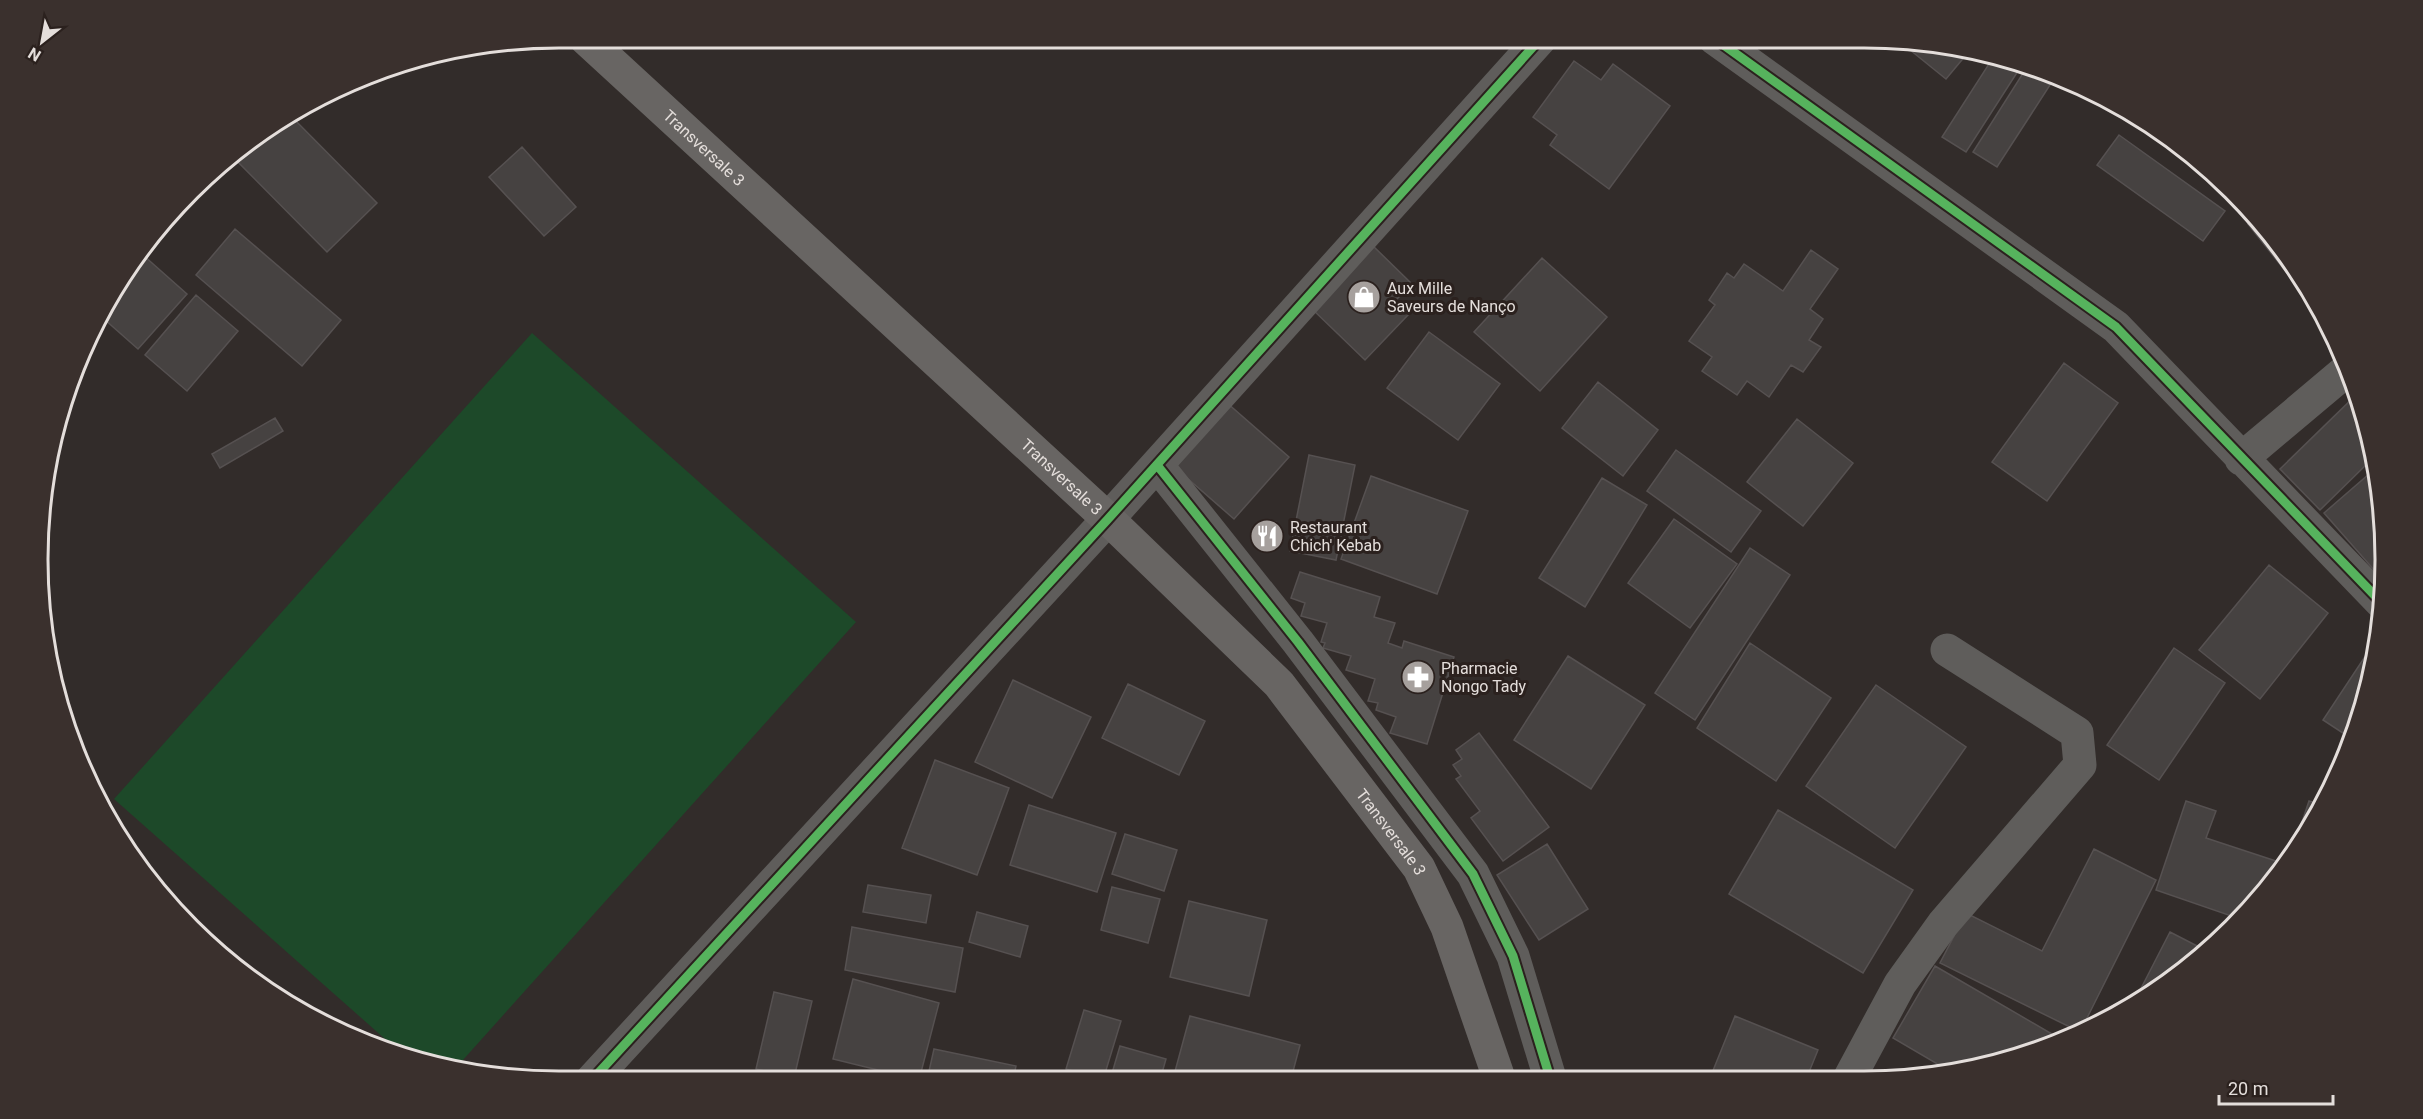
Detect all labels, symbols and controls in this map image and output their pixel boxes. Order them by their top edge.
north arrow [12,12,72,72]
text: N [25,43,44,65]
street label: Transversale 3 [660,106,749,190]
shop icon: Aux Mille Saveurs de Nanço [1346,279,1382,315]
place label: Aux Mille Saveurs de Nanço [1387,279,1516,316]
street label: Transversale 3 [1017,435,1107,519]
restaurant icon: Restaurant Chich' Kebab [1249,518,1285,554]
place label: Restaurant Chich' Kebab [1290,518,1381,555]
pharmacy icon: Pharmacie Nongo Tady [1400,659,1436,695]
place label: Pharmacie Nongo Tady [1441,659,1527,696]
street label: Transversale 3 [1353,785,1430,878]
scale bar [2219,1068,2333,1106]
text: 20 m [2228,1078,2268,1099]

